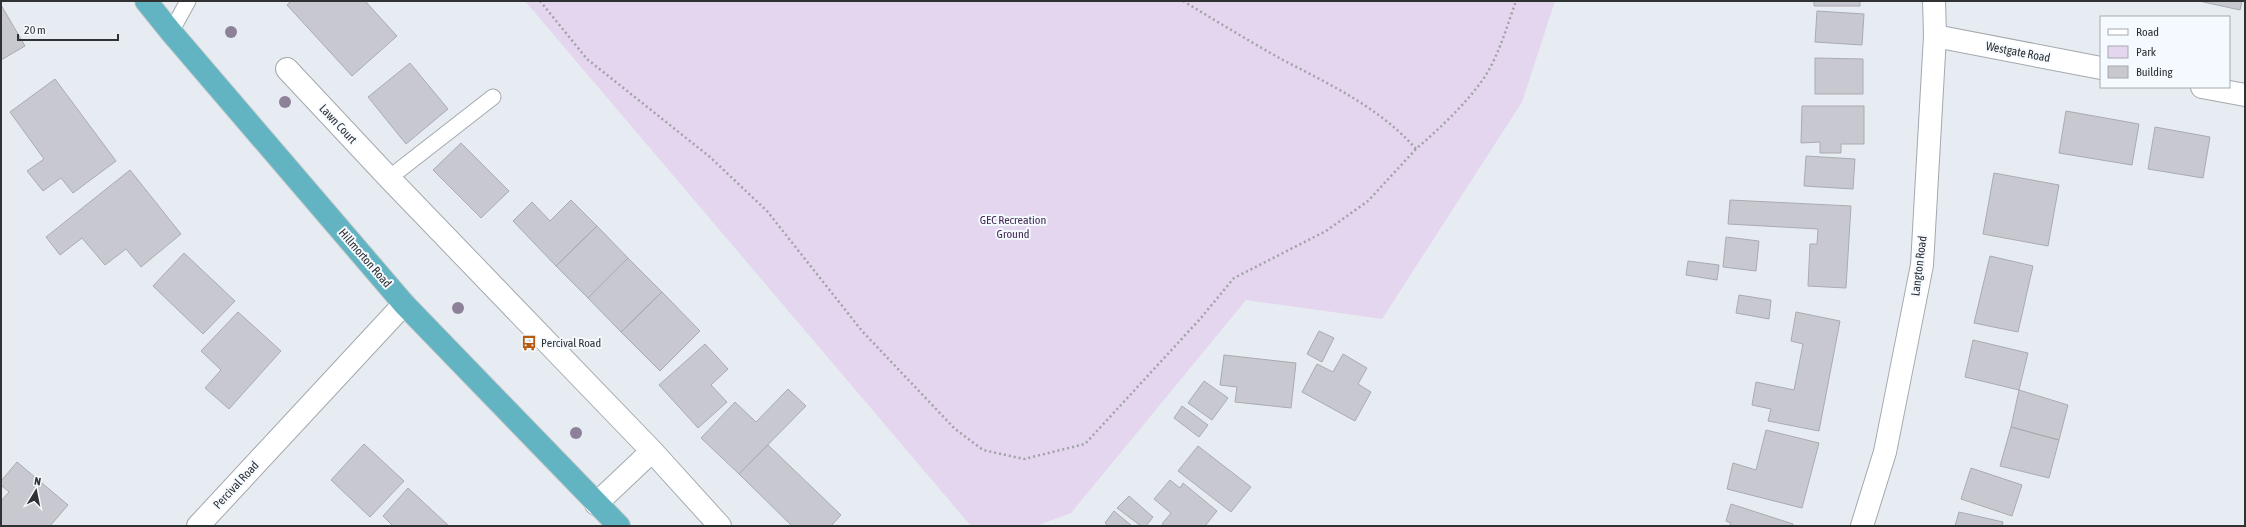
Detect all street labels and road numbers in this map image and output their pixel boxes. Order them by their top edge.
street label: Westgate Road [1985,39,2051,65]
street label: Lawn Court [316,101,360,147]
street label: Hillmorton Road [336,226,394,290]
street label: Langton Road [1908,235,1930,297]
street label: Percival Road [210,458,262,512]

